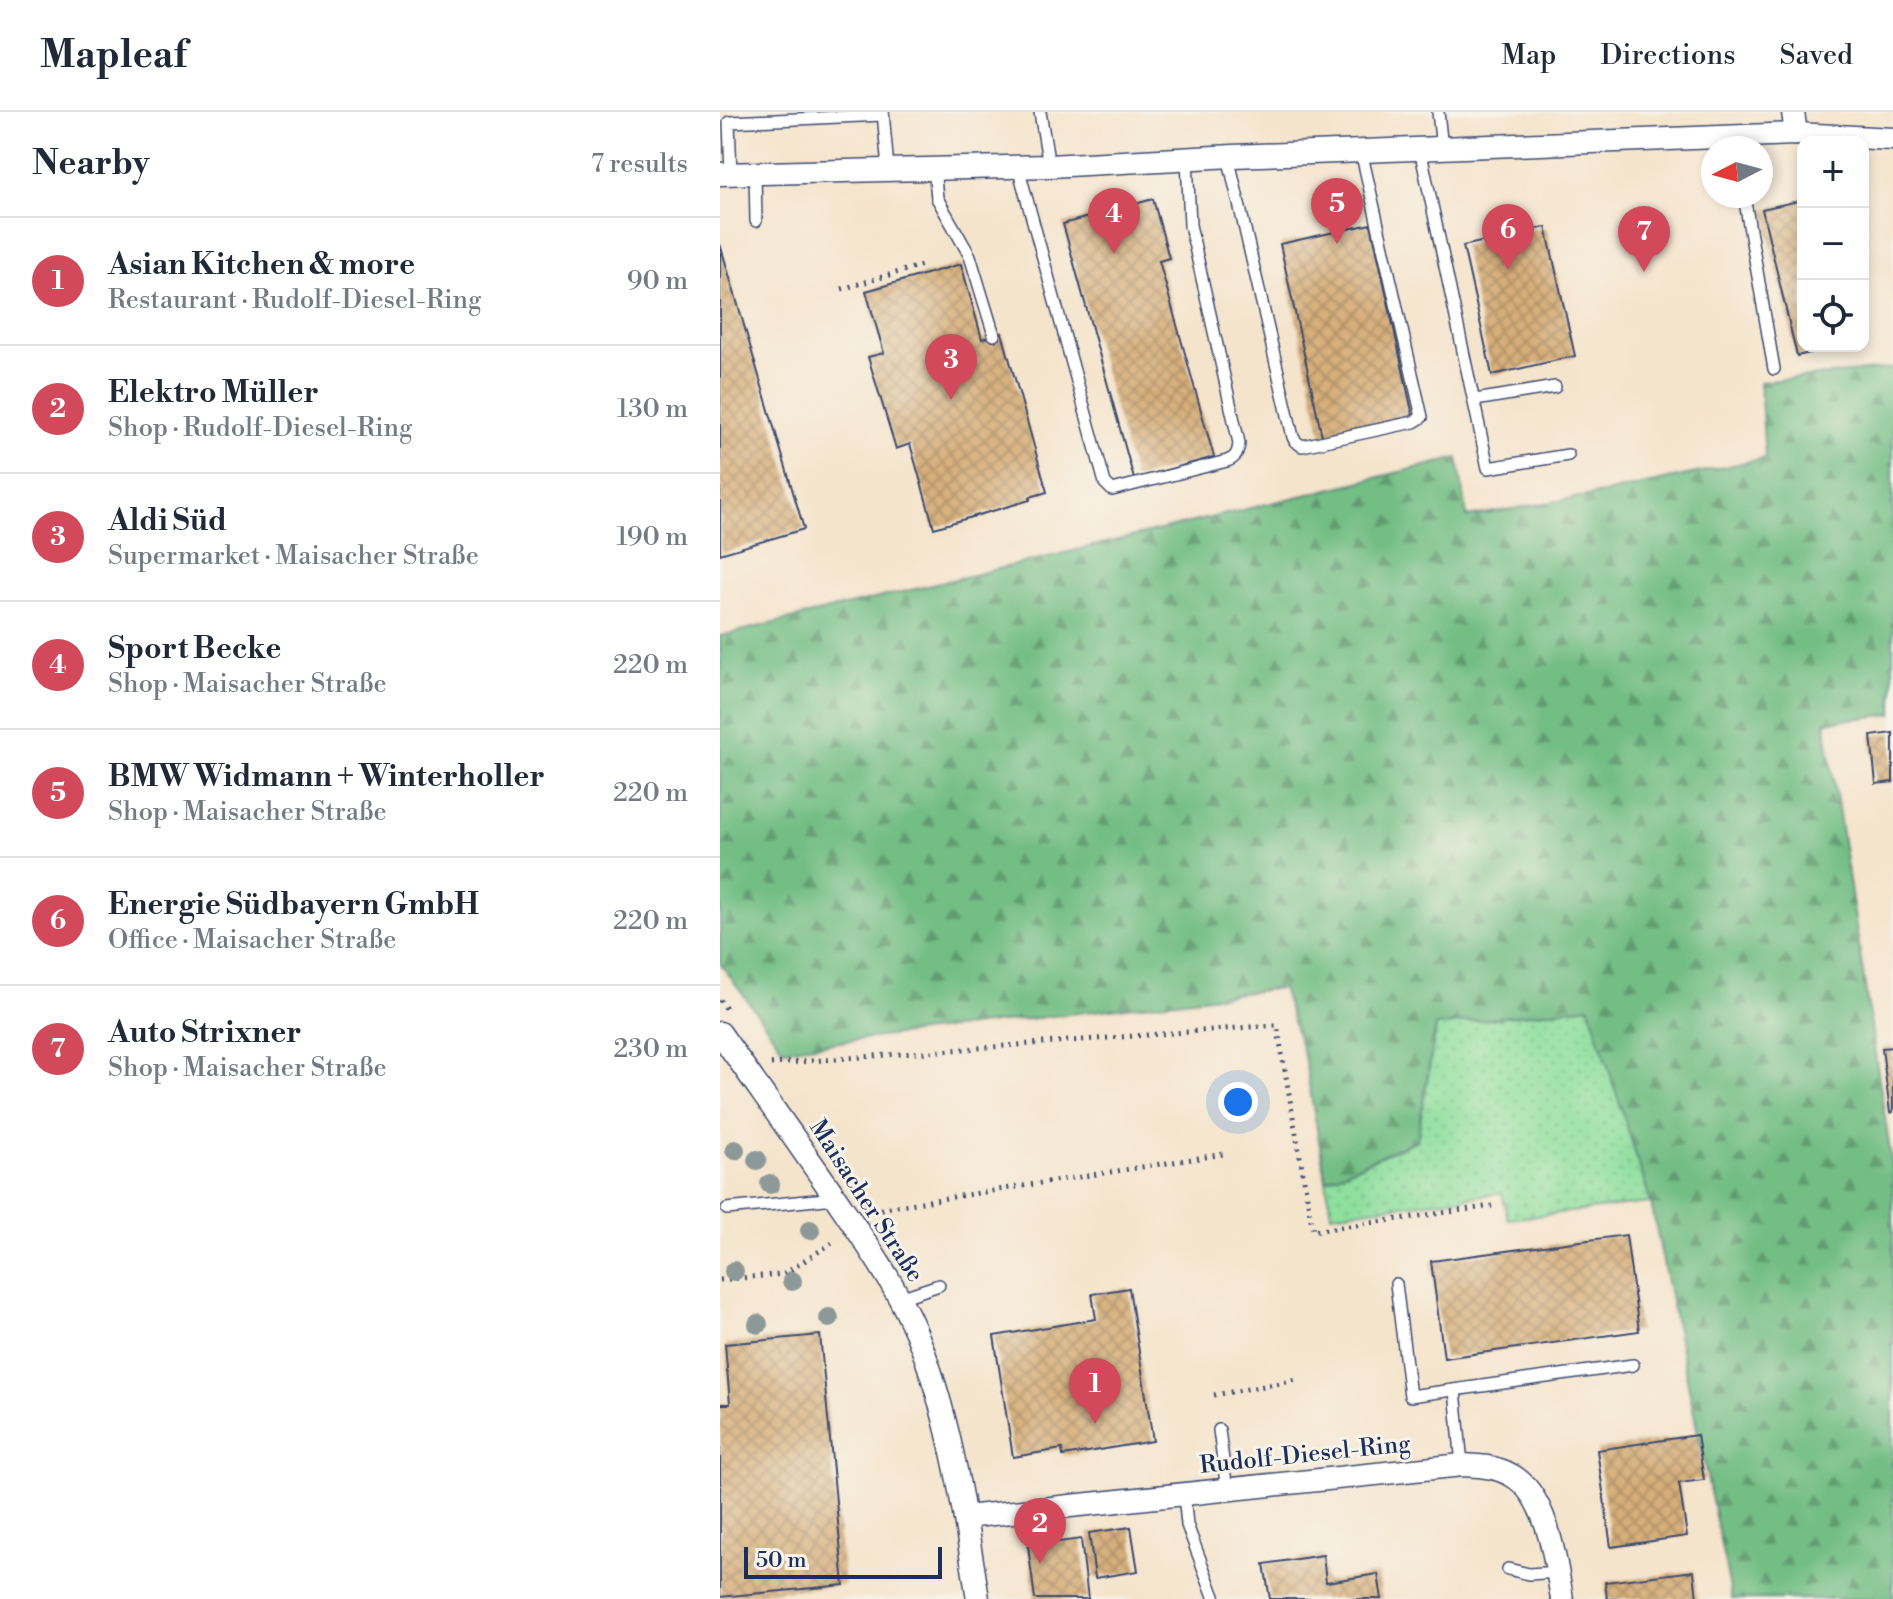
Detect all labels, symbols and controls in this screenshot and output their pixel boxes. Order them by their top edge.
text: Mapleaf [40,32,187,79]
text: Map [1501,38,1556,73]
text: Directions [1600,38,1735,73]
text: Saved [1779,38,1853,73]
north arrow [1701,136,1773,208]
map controls [1797,136,1869,352]
button: + [1797,136,1869,208]
text: Nearby [32,143,150,185]
text: 7 results [591,148,688,180]
pin: 5 [1311,178,1363,244]
pin: 4 [1088,188,1140,254]
pin: 6 [1482,204,1534,270]
pin: 7 [1618,206,1670,272]
button: − [1797,208,1869,280]
text: Asian Kitchen & more [108,246,415,284]
text: 1 [52,265,64,297]
text: 90 m [627,265,688,297]
button: locate [1797,280,1869,352]
text: Restaurant · Rudolf-Diesel-Ring [108,284,482,316]
pin: 3 [925,334,977,400]
text: Elektro Müller [108,374,319,412]
text: 2 [50,393,66,425]
text: 130 m [617,393,688,425]
text: Shop · Rudolf-Diesel-Ring [108,412,413,444]
text: Aldi Süd [108,502,227,540]
text: 3 [50,521,66,553]
text: 190 m [617,521,688,553]
text: Supermarket · Maisacher Straße [108,540,479,572]
text: Sport Becke [108,630,281,668]
text: 4 [49,649,67,681]
text: 220 m [613,649,688,681]
text: Shop · Maisacher Straße [108,668,387,700]
text: BMW Widmann + Winterholler [108,758,545,796]
text: 5 [50,777,66,809]
text: 220 m [613,777,688,809]
text: Shop · Maisacher Straße [108,796,387,828]
text: Energie Südbayern GmbH [108,886,479,924]
text: 6 [50,905,66,937]
text: 220 m [613,905,688,937]
text: Office · Maisacher Straße [108,924,396,956]
text: Auto Strixner [108,1014,302,1052]
text: 7 [50,1033,66,1065]
text: 230 m [613,1033,688,1065]
text: Shop · Maisacher Straße [108,1052,387,1084]
your location [1218,1082,1258,1122]
street label: Maisacher Straße [802,1114,930,1288]
pin: 1 [1069,1358,1121,1424]
street label: Rudolf-Diesel-Ring [1198,1429,1412,1481]
pin: 2 [1014,1498,1066,1564]
scale bar [744,1543,942,1579]
text: 50 m [756,1547,807,1574]

